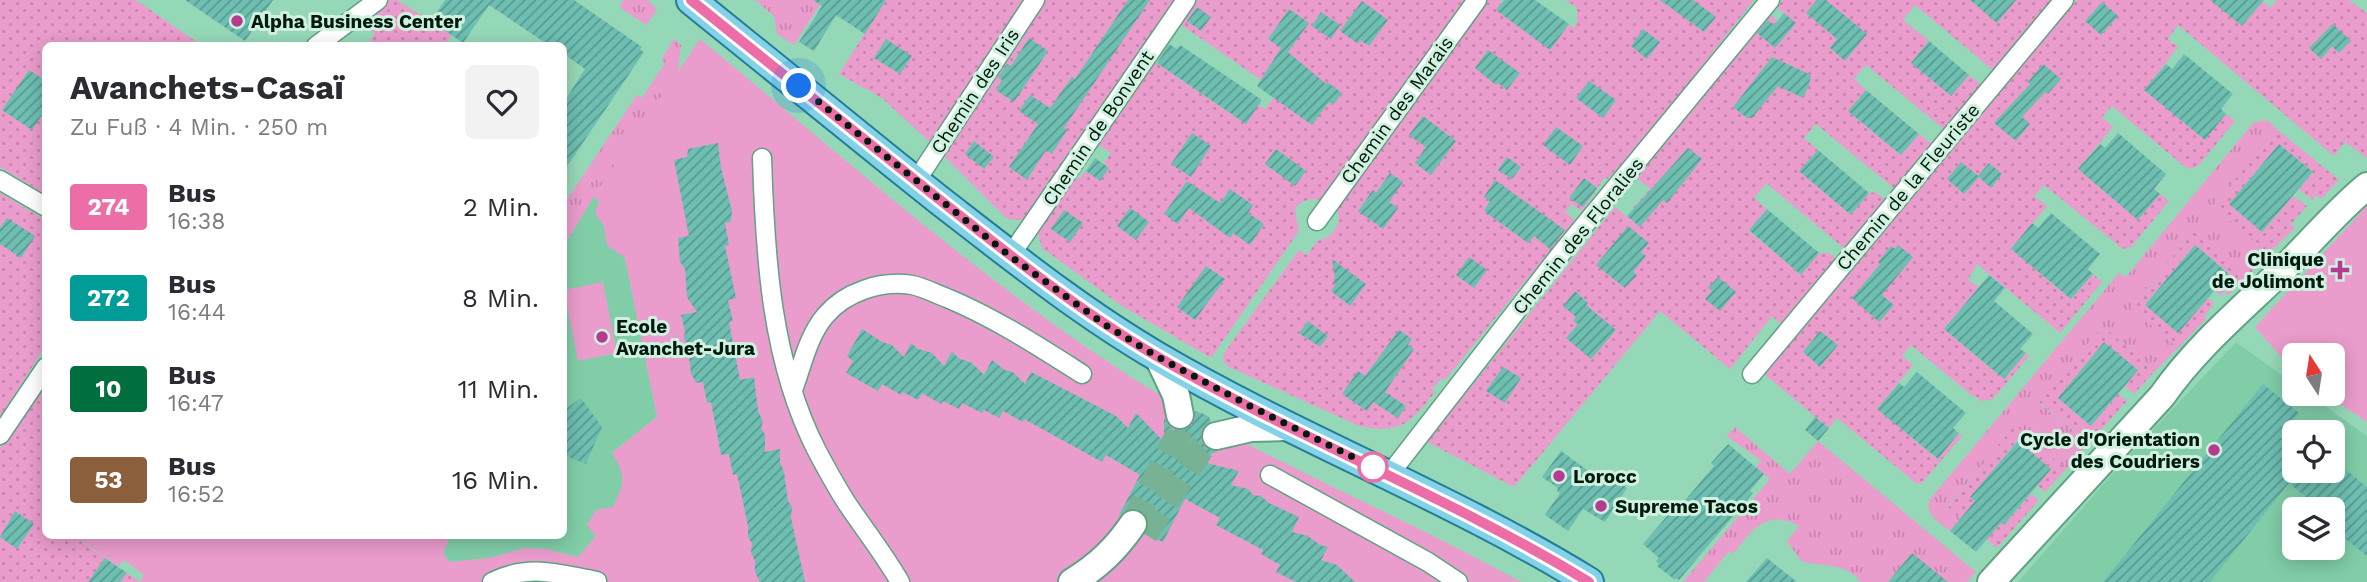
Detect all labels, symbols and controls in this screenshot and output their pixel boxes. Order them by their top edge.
place label: Alpha Business Center [251,10,463,33]
marker: Alpha Business Center [229,13,245,29]
street label: Chemin des Iris [926,24,1024,158]
street label: Chemin des Marais [1336,32,1458,188]
street label: Chemin de Bonvent [1038,46,1159,210]
button: heart [465,65,539,139]
text: Avanchets-Casaï [70,68,344,107]
your location [781,68,816,103]
street label: Chemin de la Fleuriste [1831,99,1985,275]
text: Zu Fuß · 4 Min. · 250 m [70,114,328,141]
street label: Chemin des Floralies [1508,153,1648,319]
text: Bus [168,178,216,208]
text: 2 Min. [463,192,539,222]
text: 274 [88,193,129,221]
text: 16:38 [168,208,225,235]
place label: Clinique de Jolimont [2212,248,2325,293]
marker: Clinique de Jolimont [2330,260,2350,280]
text: Bus [168,269,216,299]
text: 8 Min. [462,283,539,313]
text: 272 [87,284,130,312]
text: 16:44 [168,299,226,326]
place label: Ecole Avanchet-Jura [616,315,755,360]
marker: Ecole Avanchet-Jura [594,329,610,345]
north arrow [2282,343,2345,406]
map controls [2282,343,2345,560]
text: Bus [168,360,216,390]
text: 11 Min. [458,374,539,404]
text: 10 [96,375,121,403]
text: 16:47 [168,390,224,417]
button: locate [2282,420,2345,483]
place label: Cycle d'Orientation des Coudriers [2020,428,2200,473]
marker: Cycle d'Orientation des Coudriers [2206,442,2222,458]
text: Bus [168,451,216,481]
unlabelled marker [1358,452,1388,482]
text: 16 Min. [452,465,539,495]
place label: Lorocc [1573,465,1637,488]
text: 53 [94,466,123,494]
marker: Lorocc [1551,468,1567,484]
text: 16:52 [168,481,225,508]
place label: Supreme Tacos [1615,495,1758,518]
button: layers [2282,497,2345,560]
marker: Supreme Tacos [1593,498,1609,514]

